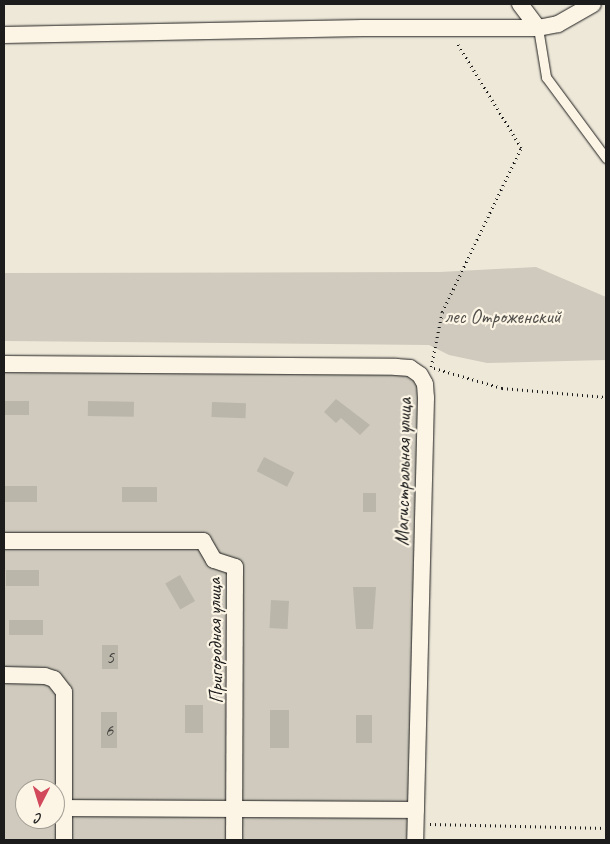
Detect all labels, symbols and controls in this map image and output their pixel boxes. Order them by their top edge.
park label: лес Отроженский [446,304,560,328]
street label: Магистральная улица [390,397,416,547]
street label: Пригородная улица [202,577,228,705]
house number: 5 [106,646,114,668]
house number: 6 [105,719,113,741]
north arrow [15,779,65,829]
text: С [35,810,43,827]

